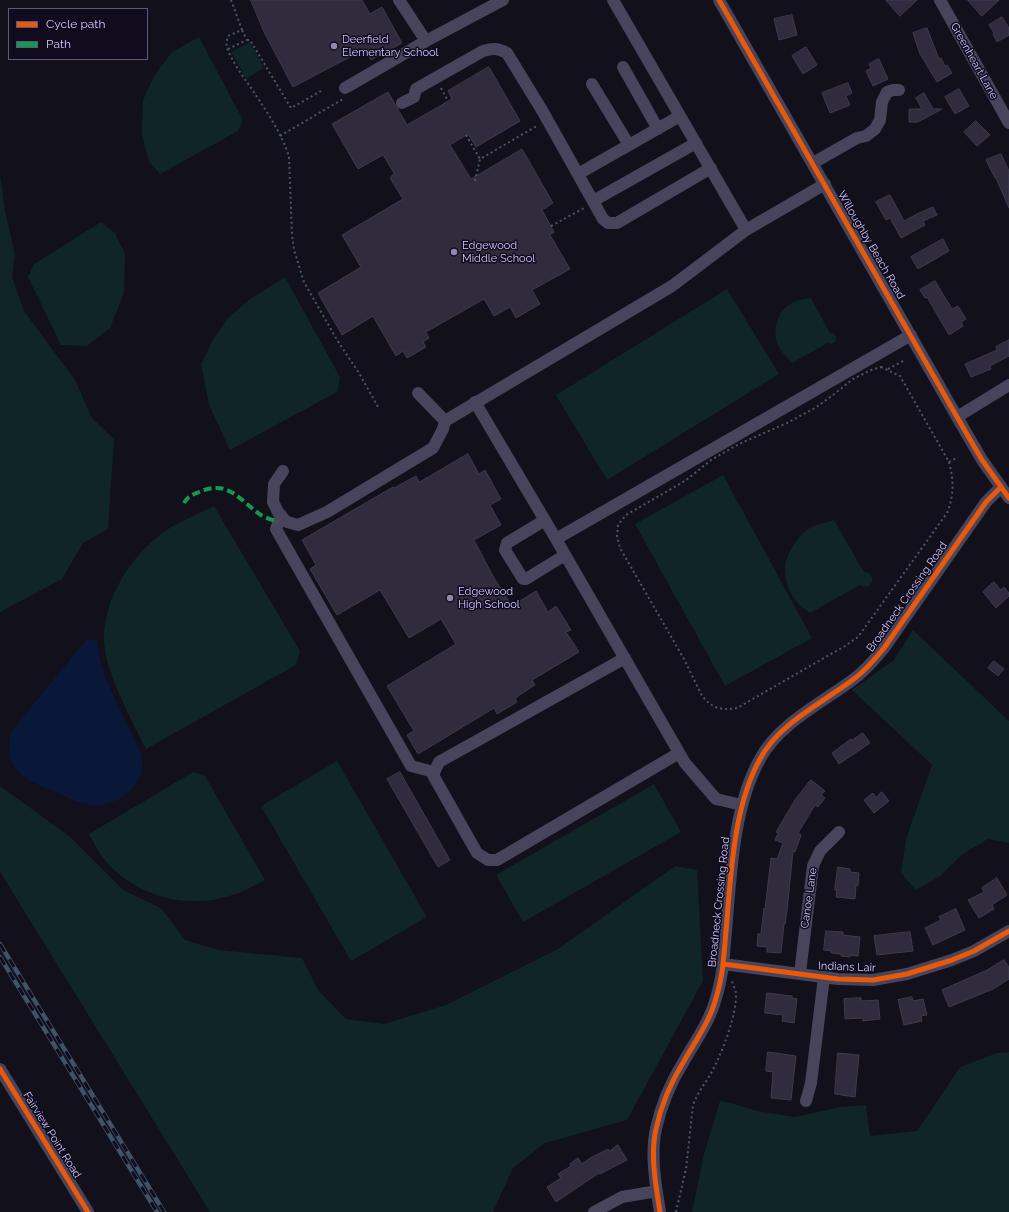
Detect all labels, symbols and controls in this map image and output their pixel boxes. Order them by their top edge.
legend [8,8,148,60]
text: Cycle path [46,17,105,31]
street label: Greenheart Lane [948,20,1000,102]
place label: Deerfield Elementary School [342,33,439,59]
text: Path [46,37,71,51]
marker: Deerfield Elementary School [329,41,339,51]
street label: Willoughby Beach Road [835,188,907,302]
place label: Edgewood Middle School [462,239,535,265]
marker: Edgewood Middle School [449,247,459,257]
street label: Broadneck Crossing Road [864,540,950,654]
place label: Edgewood High School [458,585,520,611]
marker: Edgewood High School [445,593,455,603]
street label: Broadneck Crossing Road [706,836,732,968]
street label: Canoe Lane [798,867,820,929]
street label: Indians Lair [818,959,876,975]
street label: Fairview Point Road [20,1089,84,1181]

